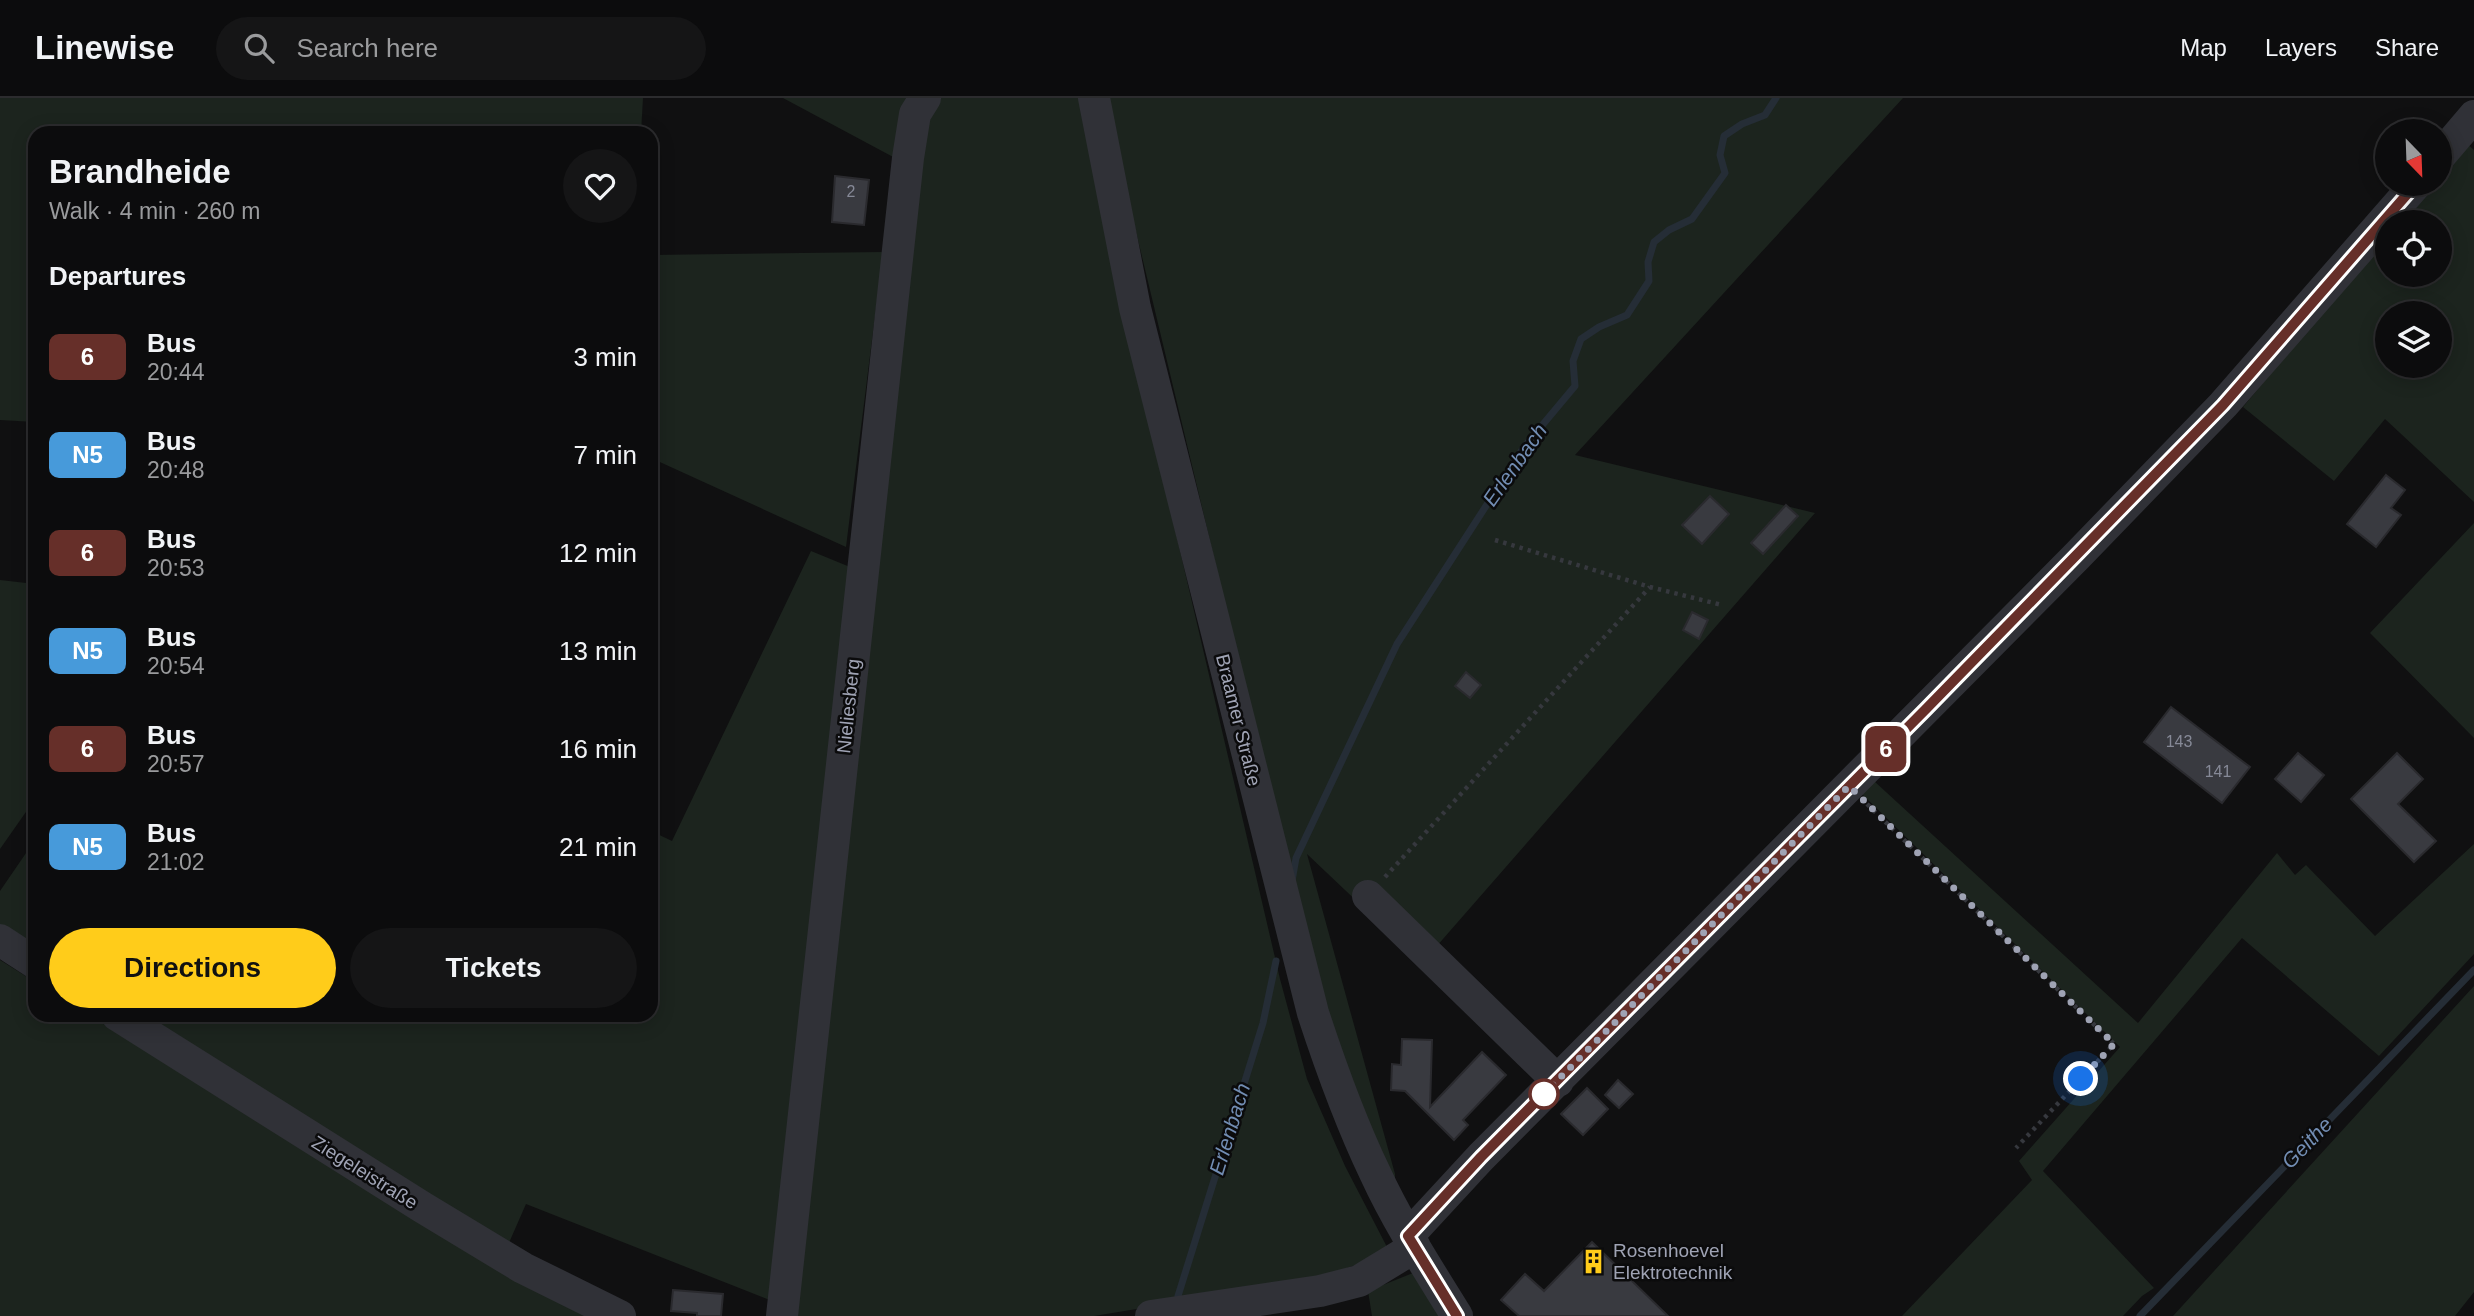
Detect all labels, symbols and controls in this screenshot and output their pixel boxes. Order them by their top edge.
search box [216,17,706,80]
text: Linewise [35,29,174,66]
icon: search [240,29,278,67]
text: Search here [296,33,438,63]
text: Map [2180,34,2227,61]
text: Layers [2265,34,2337,61]
text: Share [2375,34,2439,61]
north arrow [2375,119,2452,196]
map controls [2375,119,2452,378]
button: heart [563,149,637,223]
text: Brandheide [49,153,231,190]
house number: 2 [847,183,856,200]
text: Walk · 4 min · 260 m [49,198,260,224]
button: locate [2375,210,2452,287]
text: Departures [49,261,186,291]
button: layers [2375,301,2452,378]
text: Bus [147,328,196,358]
text: 3 min [573,342,637,372]
text: 6 [81,343,94,370]
text: 20:44 [147,359,205,385]
water label: Erlenbach [1478,419,1551,510]
text: Bus [147,426,196,456]
text: 7 min [573,440,637,470]
text: N5 [72,441,103,468]
text: 20:48 [147,457,205,483]
text: Bus [147,524,196,554]
text: 12 min [559,538,637,568]
text: 6 [81,539,94,566]
text: 20:53 [147,555,205,581]
text: Bus [147,622,196,652]
text: 13 min [559,636,637,666]
text: N5 [72,637,103,664]
street label: Braamer Straße [1212,652,1265,788]
text: 20:54 [147,653,205,679]
street label: Nieliesberg [833,658,864,754]
text: Bus [147,720,196,750]
line badge: 6 [1863,726,1909,772]
house number: 143 [2166,733,2192,750]
text: 16 min [559,734,637,764]
text: 6 [81,735,94,762]
text: 6 [1879,735,1893,762]
text: 20:57 [147,751,205,777]
house number: 141 [2205,763,2231,780]
text: Bus [147,818,196,848]
text: 21 min [559,832,637,862]
text: N5 [72,833,103,860]
text: 21:02 [147,849,205,875]
button: Directions [49,928,336,1008]
button: Tickets [350,928,637,1008]
your location [2063,1061,2098,1096]
unlabelled marker [1529,1079,1559,1109]
water label: Erlenbach [1205,1080,1254,1177]
water label: Geithe [2277,1112,2336,1173]
street label: Ziegeleistraße [308,1132,421,1213]
place label: Rosenhoevel Elektrotechnik [1613,1240,1733,1283]
building icon: Rosenhoevel Elektrotechnik [1579,1247,1607,1275]

